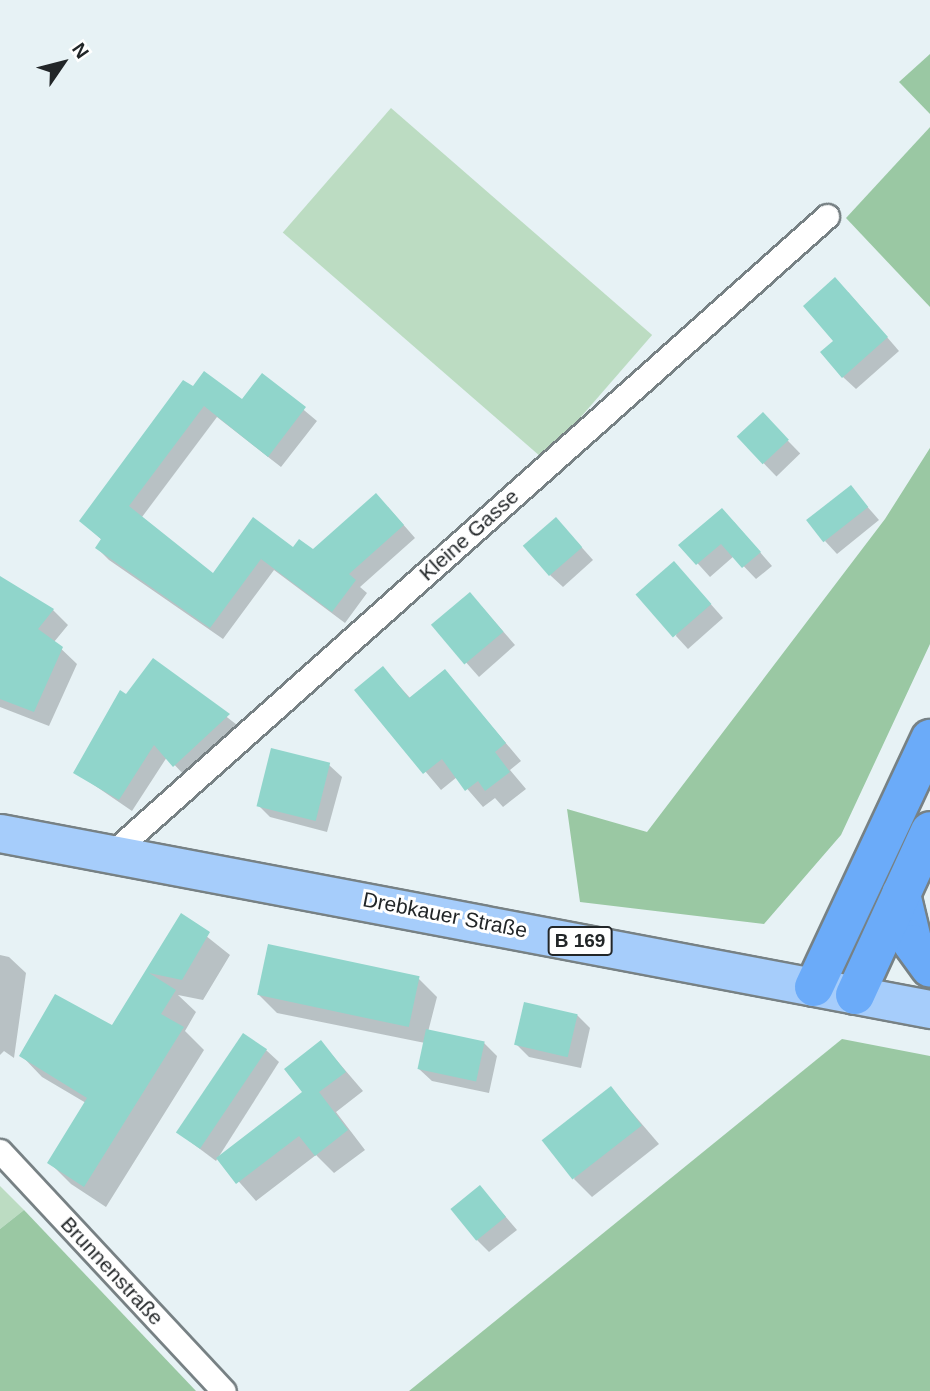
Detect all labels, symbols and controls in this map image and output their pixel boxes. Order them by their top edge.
north arrow [28,28,98,98]
text: N [68,39,93,62]
street label: Kleine Gasse [414,484,524,586]
street label: Drebkauer Straße [361,887,529,943]
road number: B 169 [547,925,613,956]
street label: Brunnenstraße [55,1212,169,1330]

